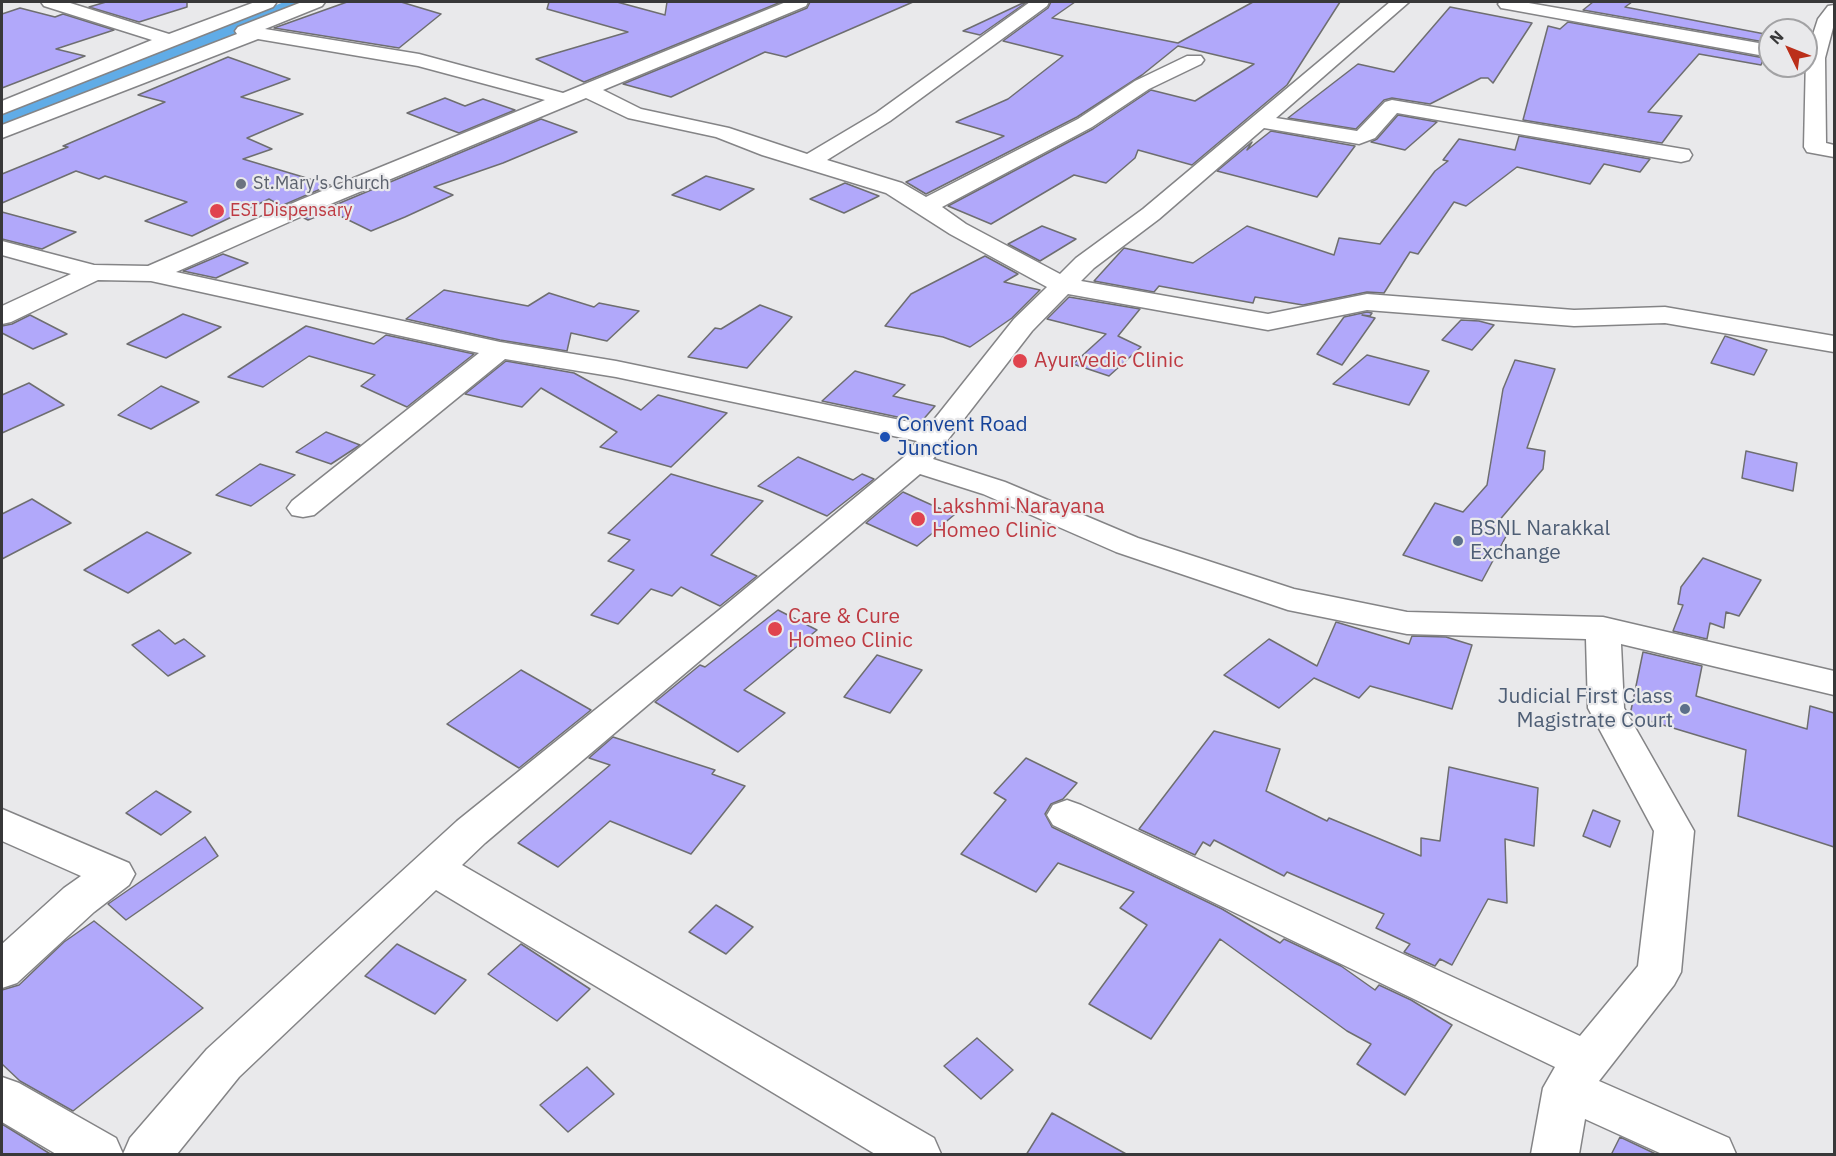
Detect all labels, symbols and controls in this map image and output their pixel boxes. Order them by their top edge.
north arrow [1758,18,1818,78]
text: N [1765,26,1788,48]
place label: St.Mary's Church [253,173,390,195]
marker: St.Mary's Church [234,177,248,191]
place label: ESI Dispensary [230,200,352,222]
marker: ESI Dispensary [208,202,226,220]
place label: Ayurvedic Clinic [1034,348,1184,374]
marker: Ayurvedic Clinic [1011,352,1029,370]
place label: Convent Road Junction [897,412,1028,462]
marker: Convent Road Junction [878,430,892,444]
place label: Lakshmi Narayana Homeo Clinic [932,494,1105,544]
marker: Lakshmi Narayana Homeo Clinic [909,510,927,528]
place label: BSNL Narakkal Exchange [1470,516,1610,566]
marker: BSNL Narakkal Exchange [1451,534,1465,548]
place label: Care & Cure Homeo Clinic [788,604,913,654]
marker: Care & Cure Homeo Clinic [766,620,784,638]
place label: Judicial First Class Magistrate Court [1498,684,1673,734]
marker: Judicial First Class Magistrate Court [1678,702,1692,716]

